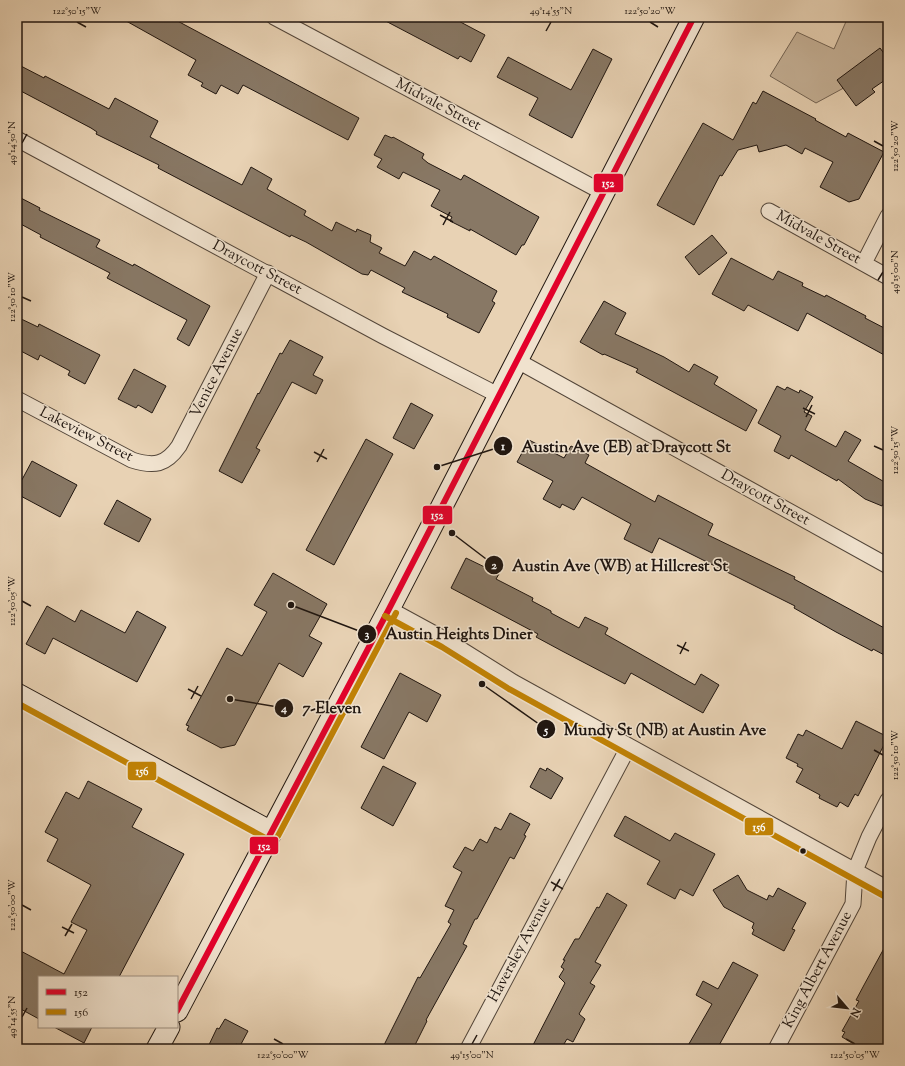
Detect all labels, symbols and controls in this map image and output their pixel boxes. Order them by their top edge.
text: 122°50'15"W [53,4,101,19]
text: 49°14'55"N [530,4,572,19]
text: 122°50'20"W [624,4,676,19]
street label: Midvale Street [392,74,484,136]
text: 122°50'20"W [888,120,903,172]
text: 49°14'50"N [5,121,20,165]
line badge: 152 [593,173,624,193]
text: 152 [601,176,615,192]
street label: Midvale Street [772,206,864,270]
street label: Draycott Street [209,236,305,300]
text: 49°15'00"N [888,250,903,294]
text: 122°50'10"W [5,272,20,322]
street label: Venice Avenue [185,325,249,421]
street label: Lakeview Street [36,402,136,468]
text: 122°50'15"W [888,426,903,474]
callout: Austin Ave (EB) at Draycott St [493,432,739,460]
text: Austin Ave (EB) at Draycott St [521,437,731,460]
text: 1 [500,438,506,456]
street label: Draycott Street [717,465,813,531]
line badge: 152 [422,505,453,525]
text: 152 [430,508,444,524]
callout: Austin Ave (WB) at Hillcrest St [484,551,736,579]
text: Austin Ave (WB) at Hillcrest St [512,556,728,579]
text: 2 [491,557,497,575]
text: 122°50'05"W [5,576,20,626]
callout: Austin Heights Diner [357,620,541,648]
text: Austin Heights Diner [385,624,534,647]
text: 3 [365,626,370,644]
callout: 7-Eleven [274,694,370,722]
text: 7-Eleven [302,698,362,721]
text: 4 [280,700,287,718]
callout: Mundy St (NB) at Austin Ave [536,715,774,743]
text: Mundy St (NB) at Austin Ave [564,720,767,743]
text: 5 [543,722,549,740]
text: 122°50'10"W [888,730,903,780]
line badge: 156 [127,761,157,781]
text: 156 [135,764,149,780]
line badge: 156 [744,817,774,836]
text: 156 [752,820,766,836]
line badge: 152 [249,836,279,855]
text: 152 [257,839,271,855]
unlabelled marker [798,846,808,856]
text: 122°50'00"W [5,879,20,931]
street label: Haversley Avenue [483,894,557,1006]
street label: King Albert Avenue [778,908,858,1032]
legend [38,976,178,1028]
text: 152 [74,984,88,1002]
north arrow [827,988,867,1028]
text: 49°14'55"N [5,996,20,1038]
text: 156 [74,1004,88,1022]
text: N [846,1004,865,1020]
text: 122°50'00"W [257,1048,309,1063]
text: 49°15'00"N [450,1048,494,1063]
text: 122°50'05"W [830,1048,880,1063]

